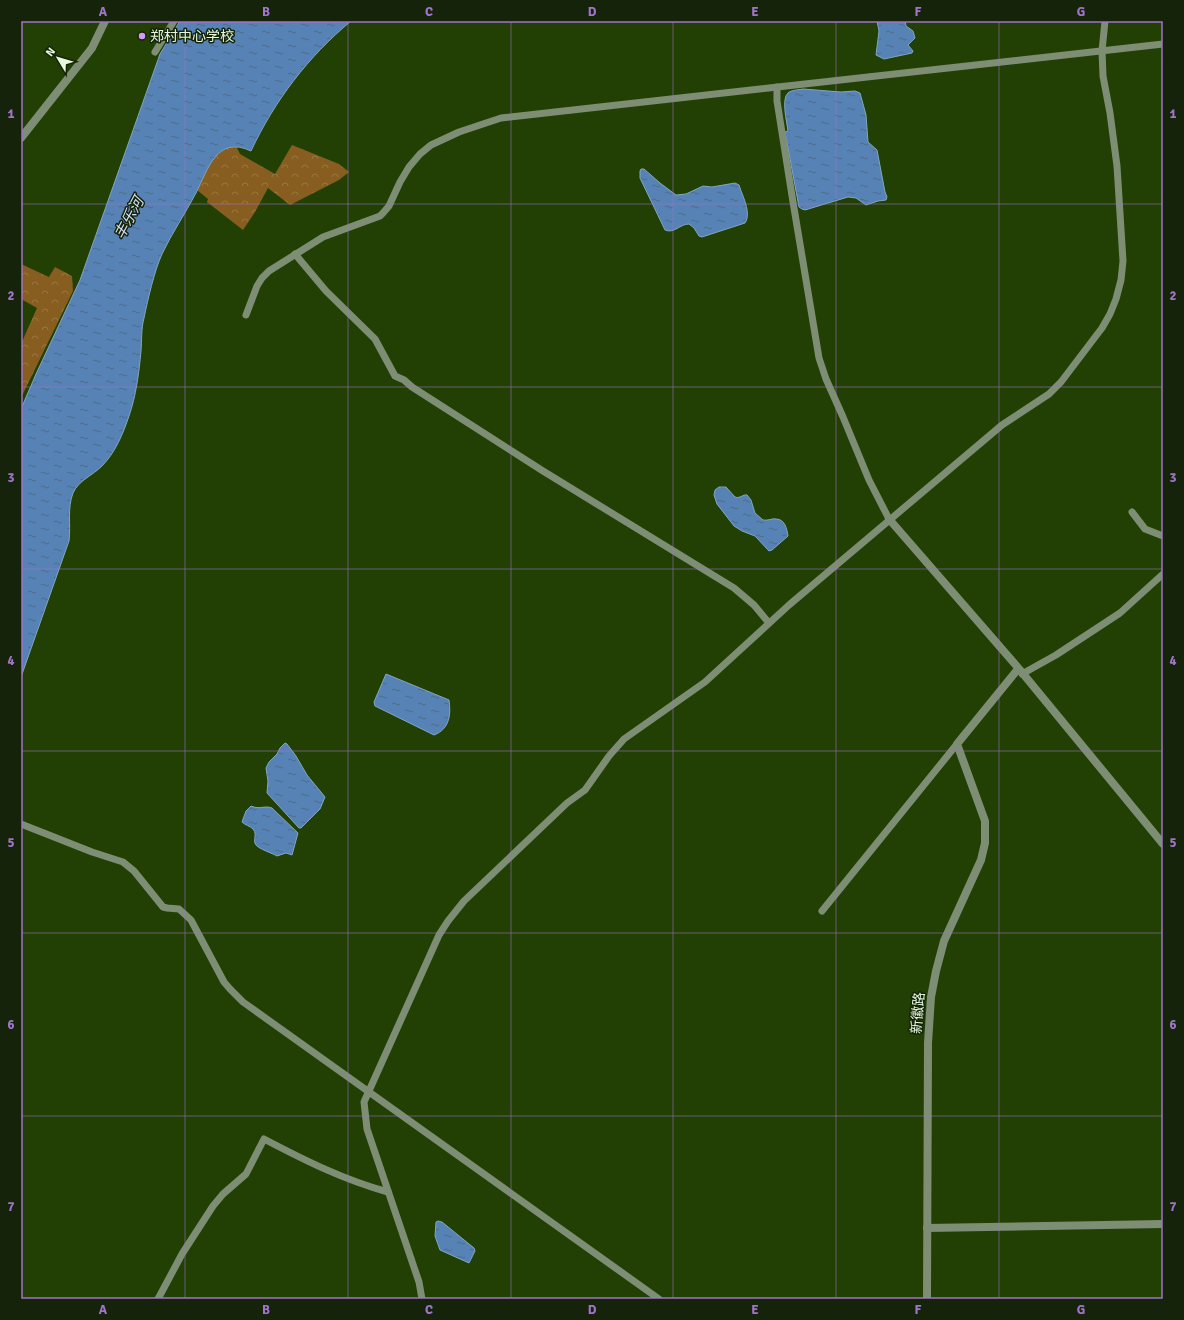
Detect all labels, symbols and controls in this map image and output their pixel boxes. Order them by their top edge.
text: A [99,4,108,20]
text: B [262,4,270,20]
text: C [425,4,433,20]
text: D [588,4,597,20]
text: E [751,4,759,20]
text: F [915,4,922,20]
text: G [1077,4,1085,20]
place label: 郑村中心学校 [150,28,234,45]
marker: 郑村中心学校 [137,31,147,41]
north arrow [38,38,78,78]
text: N [43,45,58,59]
text: 1 [7,106,15,122]
text: 1 [1169,106,1177,122]
water label: 丰乐河 [110,191,149,242]
text: 2 [7,288,15,304]
text: 2 [1169,288,1177,304]
text: 3 [7,470,15,486]
text: 3 [1169,470,1177,486]
text: 4 [7,653,15,669]
text: 4 [1169,653,1177,669]
text: 5 [7,835,15,851]
text: 5 [1169,835,1177,851]
street label: 新徽路 [908,991,928,1035]
text: 6 [7,1017,15,1033]
text: 6 [1169,1017,1177,1033]
text: 7 [7,1199,15,1215]
text: 7 [1169,1199,1177,1215]
text: A [99,1302,108,1318]
text: B [262,1302,270,1318]
text: C [425,1302,433,1318]
text: D [588,1302,597,1318]
text: E [751,1302,759,1318]
text: F [915,1302,922,1318]
text: G [1077,1302,1085,1318]

